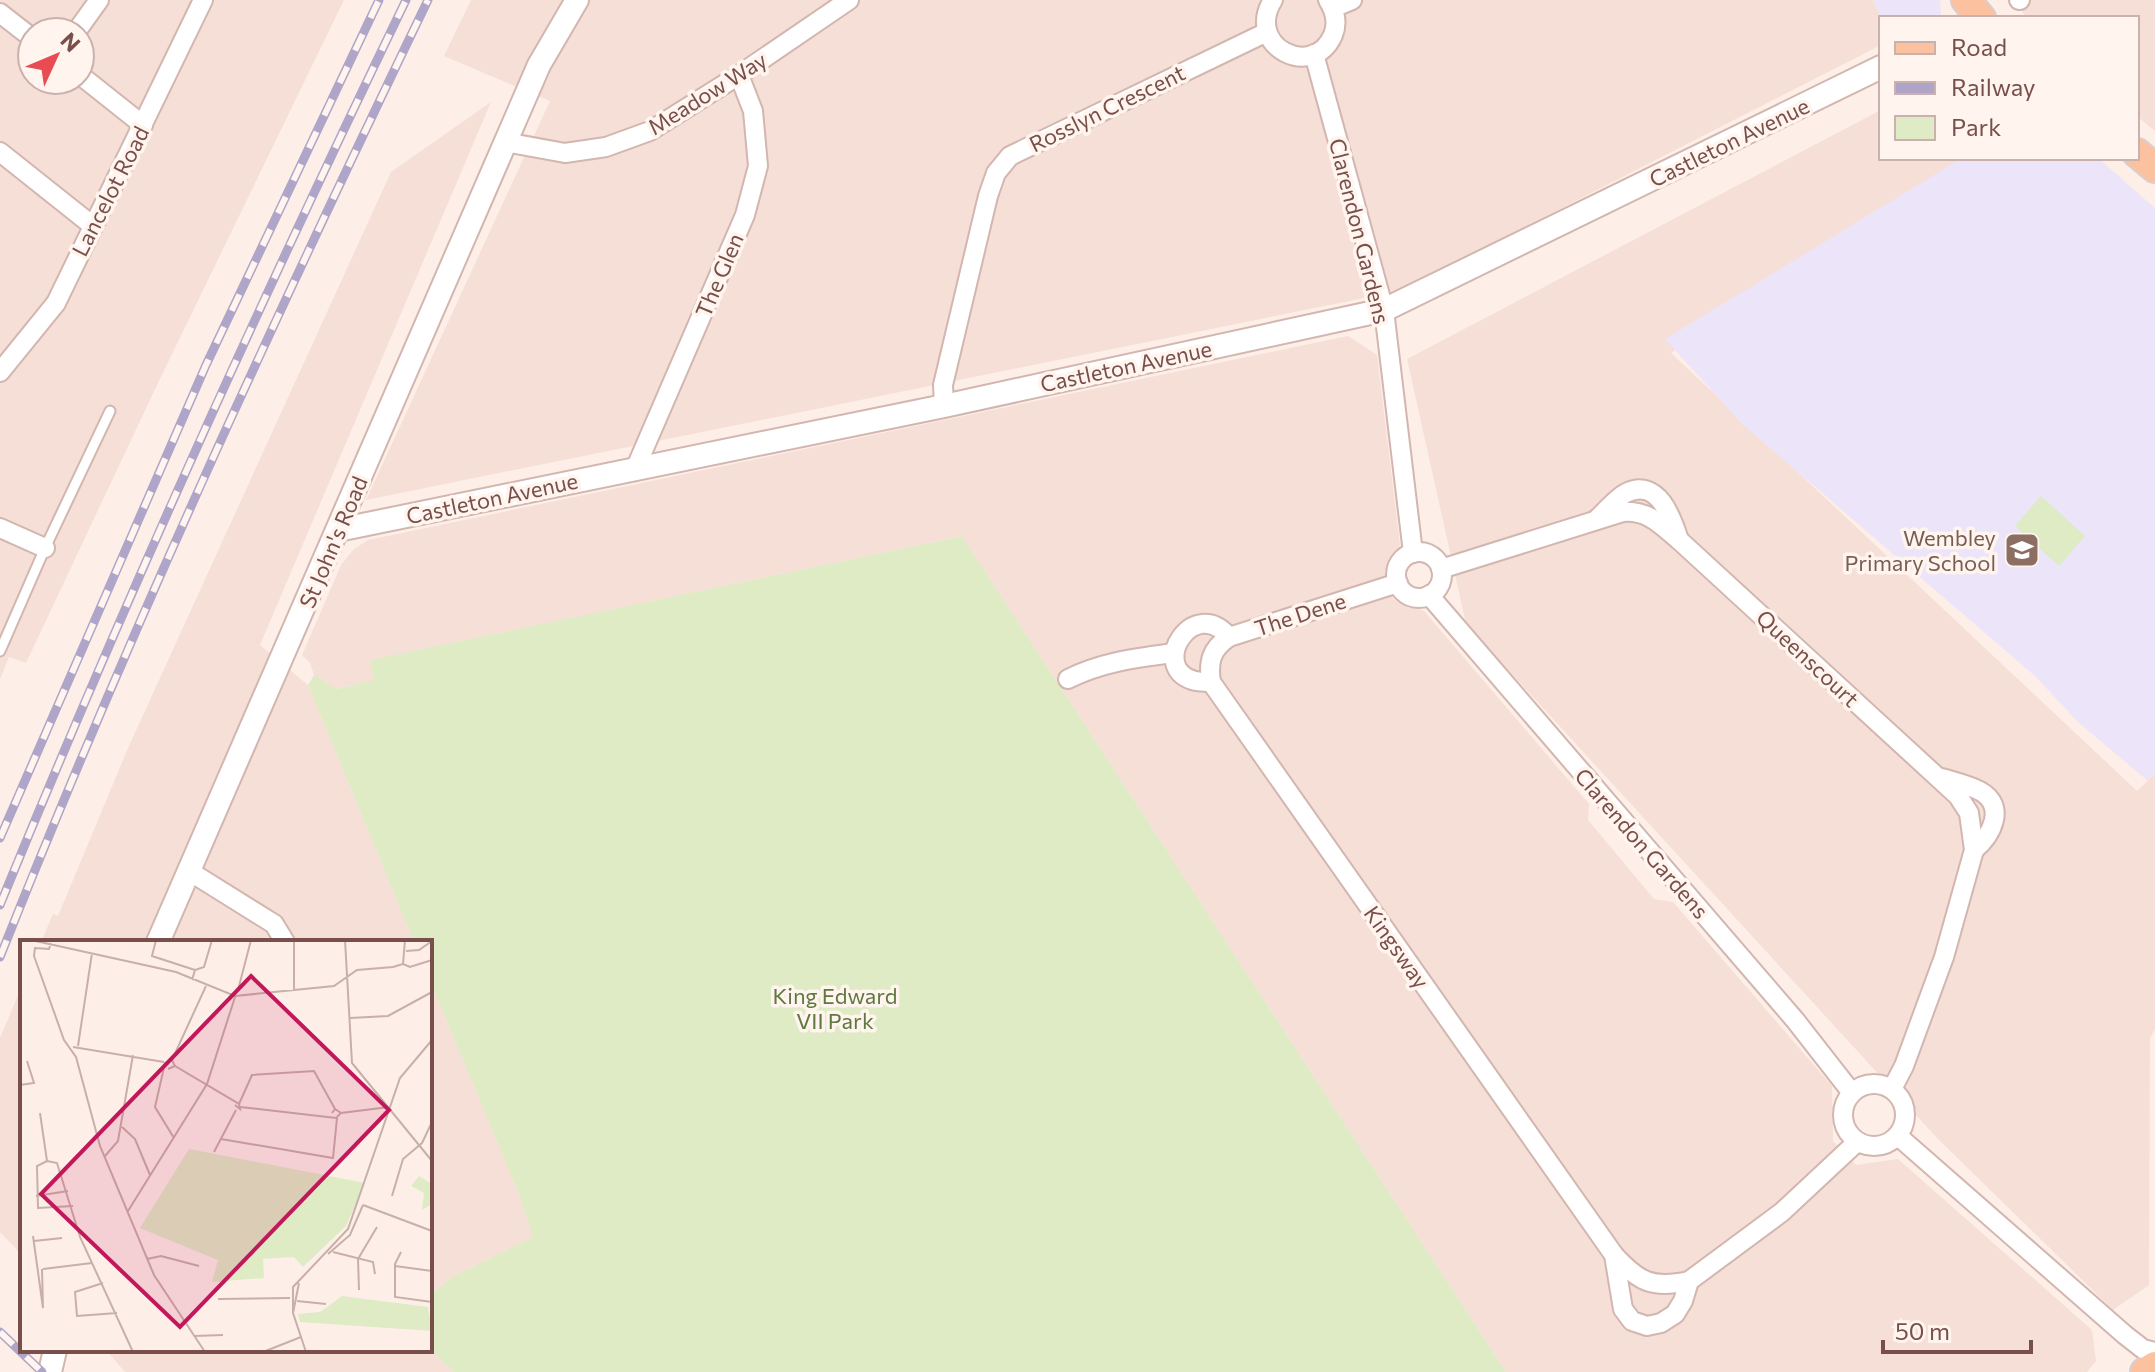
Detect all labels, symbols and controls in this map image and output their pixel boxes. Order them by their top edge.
north arrow [16,16,96,96]
legend [1879,16,2139,160]
text: N [55,26,86,57]
text: Road [1951,32,2007,61]
street label: Meadow Way [642,46,772,140]
street label: Rosslyn Crescent [1025,59,1189,157]
text: Railway [1951,72,2036,101]
street label: Castleton Avenue [1645,92,1813,192]
text: Park [1951,112,2001,141]
street label: Lancelot Road [66,121,154,261]
street label: Clarendon Gardens [1324,135,1396,327]
street label: The Glen [689,229,749,321]
street label: Castleton Avenue [1038,335,1214,397]
street label: Castleton Avenue [404,467,580,529]
street label: St John's Road [293,472,373,612]
place label: Wembley Primary School [1844,524,1996,576]
school or university icon: Wembley Primary School [2003,531,2041,569]
street label: The Dene [1251,587,1349,641]
street label: Queenscourt [1751,604,1865,712]
street label: Clarendon Gardens [1569,762,1715,924]
street label: Kingsway [1359,900,1435,994]
inset map [20,940,432,1352]
park label: King Edward VII Park [773,982,897,1034]
scale bar [1883,1304,2031,1354]
text: 50 m [1895,1316,1950,1345]

